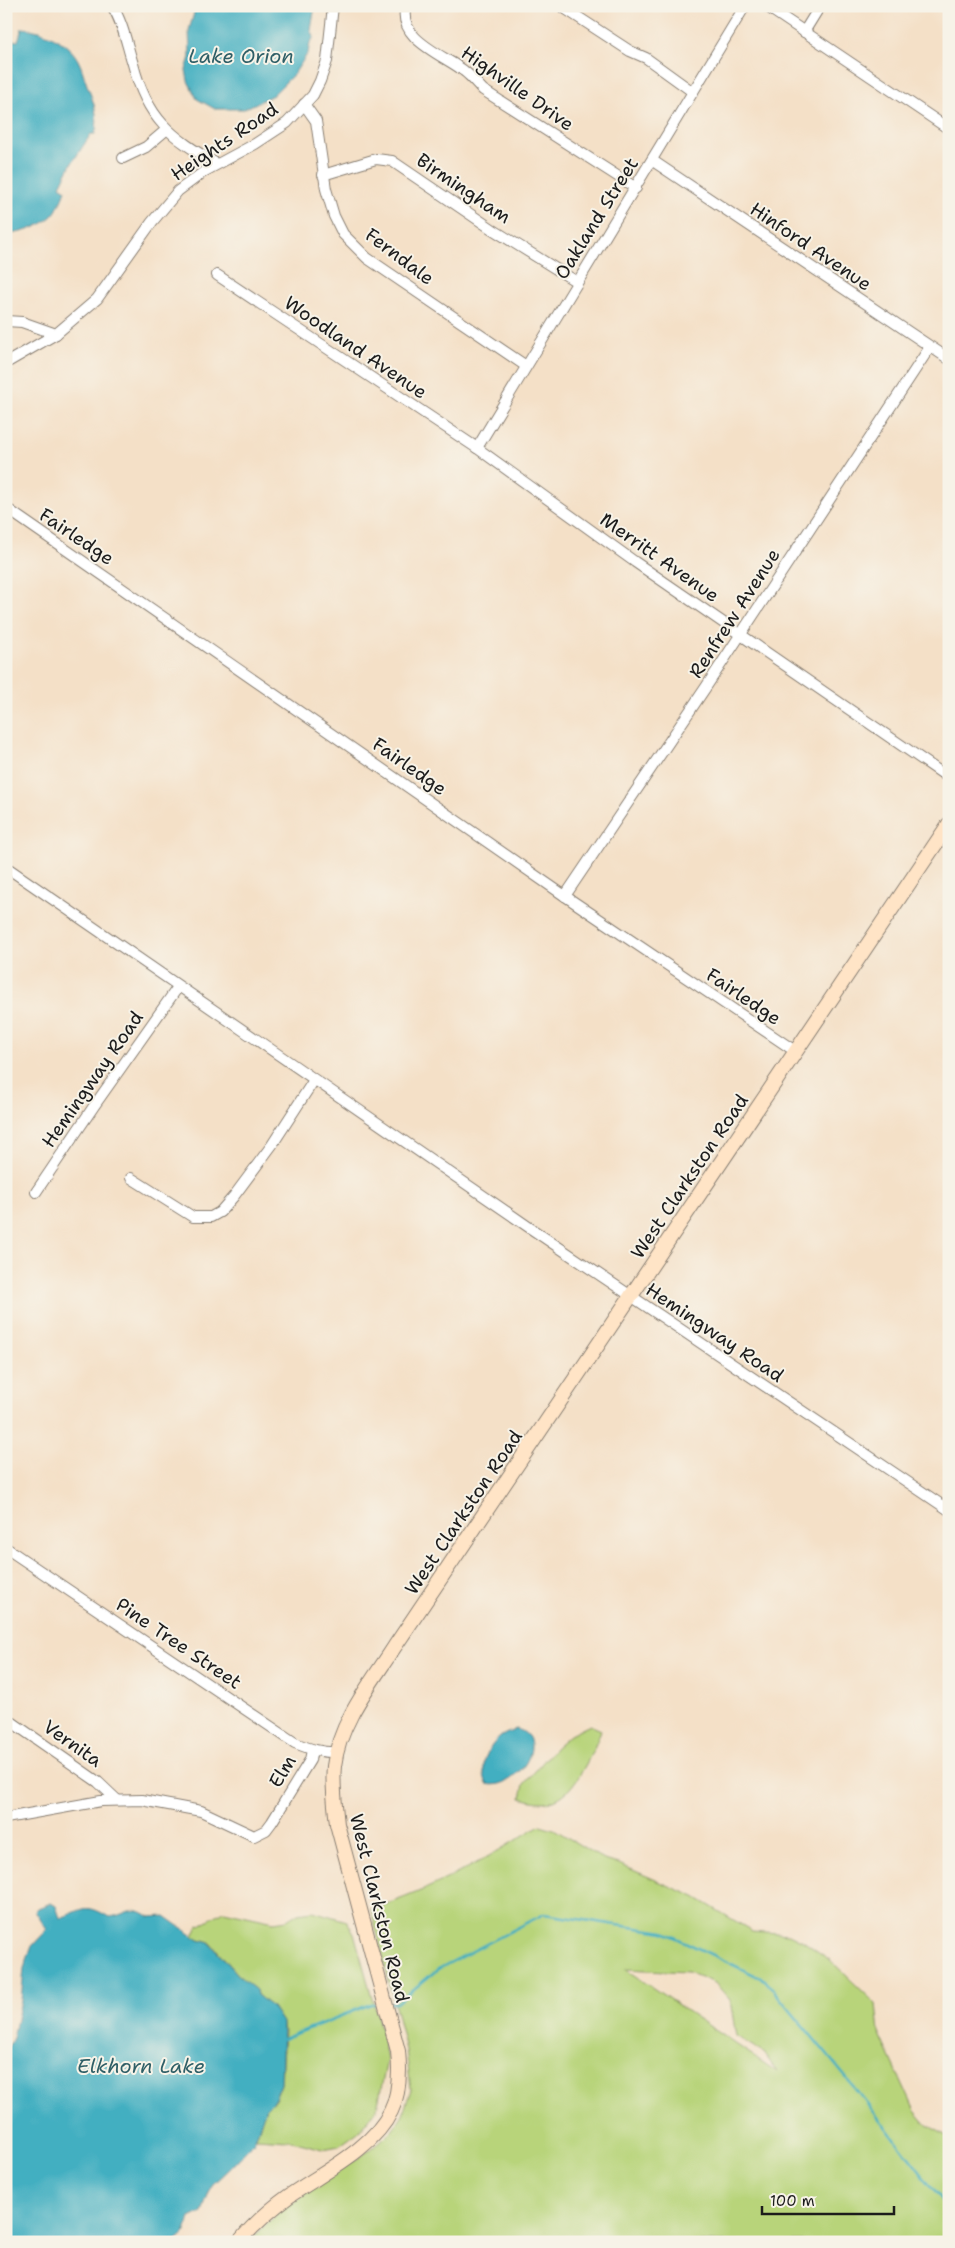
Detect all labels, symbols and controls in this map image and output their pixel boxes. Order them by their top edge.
street label: Highville Drive [456,40,579,137]
water label: Lake Orion [188,43,294,69]
street label: Heights Road [166,96,283,187]
street label: Birmingham [412,148,516,229]
street label: Oakland Street [549,153,644,284]
street label: Hinford Avenue [745,196,876,296]
street label: Ferndale [360,222,439,291]
street label: Woodland Avenue [279,290,432,404]
street label: Fairledge [34,502,119,571]
street label: Merritt Avenue [595,507,724,608]
street label: Renfrew Avenue [683,544,786,683]
street label: Fairledge [368,732,452,801]
street label: Fairledge [701,962,786,1031]
street label: Hemingway Road [36,1006,149,1153]
street label: West Clarkston Road [625,1089,754,1264]
street label: Hemingway Road [641,1277,789,1388]
street label: West Clarkston Road [399,1425,528,1600]
street label: Pine Tree Street [111,1592,246,1695]
street label: Vernita [38,1714,107,1773]
street label: Elm [263,1750,302,1792]
street label: West Clarkston Road [344,1811,415,2005]
water label: Elkhorn Lake [77,2053,205,2079]
scale bar [762,2183,895,2215]
text: 100 m [770,2191,815,2211]

